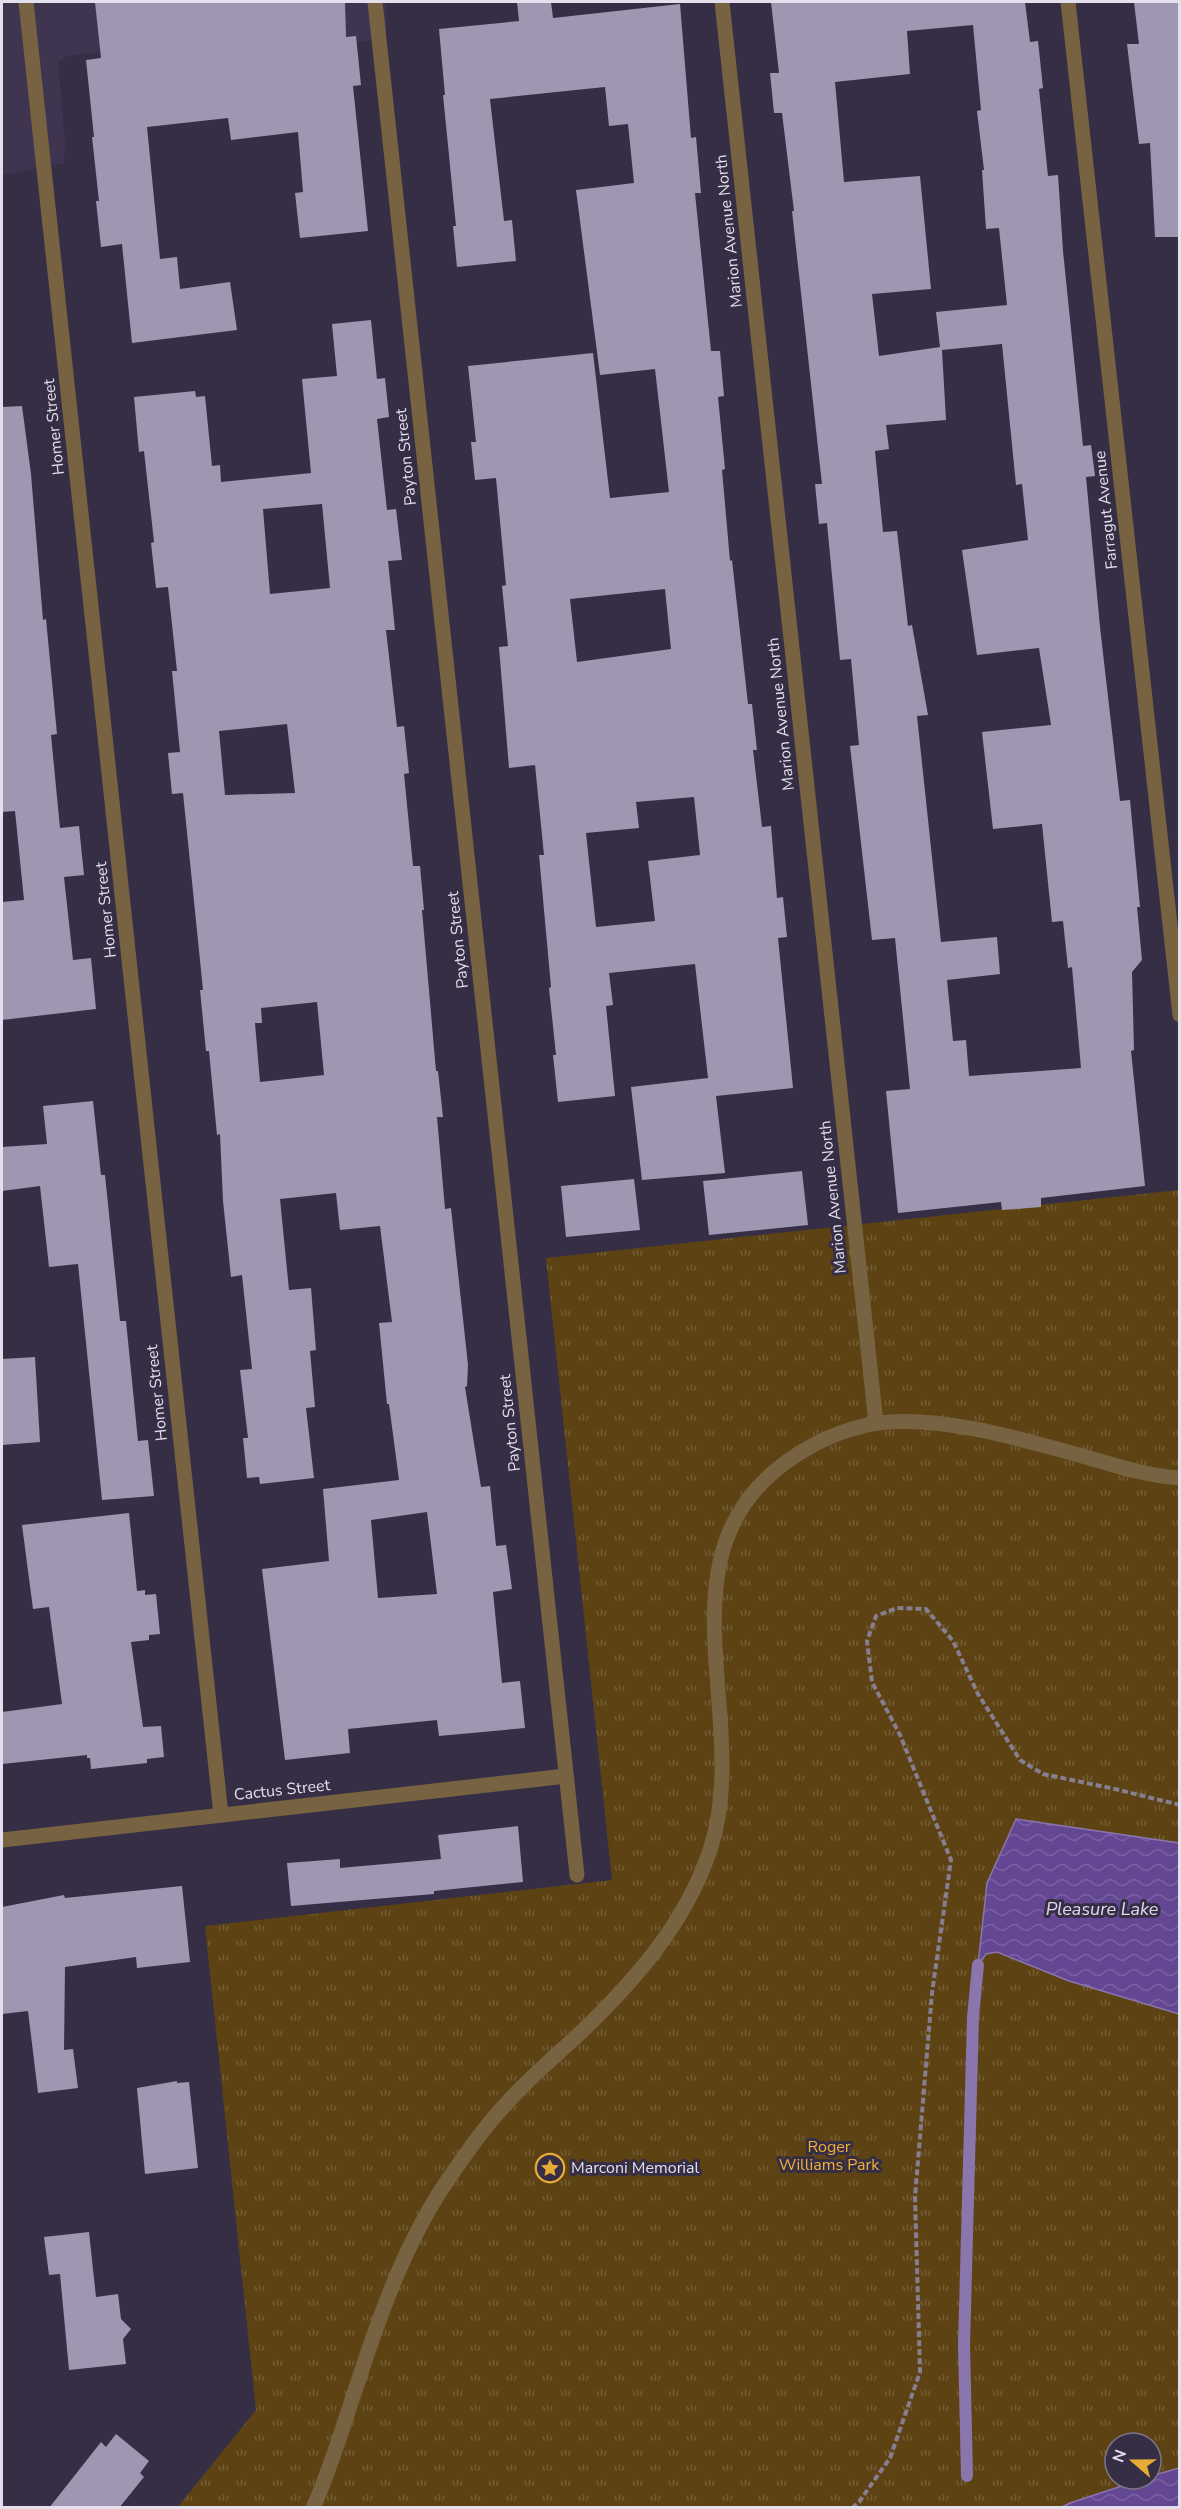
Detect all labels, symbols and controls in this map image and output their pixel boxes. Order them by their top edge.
street label: Marion Avenue North [710,153,748,309]
street label: Homer Street [38,377,70,476]
street label: Payton Street [390,407,422,507]
street label: Farragut Avenue [1089,450,1123,570]
street label: Marion Avenue North [762,636,800,792]
street label: Homer Street [90,860,122,959]
street label: Payton Street [442,890,474,990]
street label: Marion Avenue North [814,1119,852,1275]
street label: Homer Street [141,1343,173,1442]
street label: Payton Street [494,1373,526,1473]
street label: Cactus Street [233,1774,331,1806]
water label: Pleasure Lake [1046,1897,1159,1921]
park label: Roger Williams Park [779,2136,880,2176]
place icon: Marconi Memorial [534,2152,566,2184]
place label: Marconi Memorial [571,2157,700,2179]
north arrow [1103,2431,1163,2491]
text: N [1107,2447,1132,2466]

